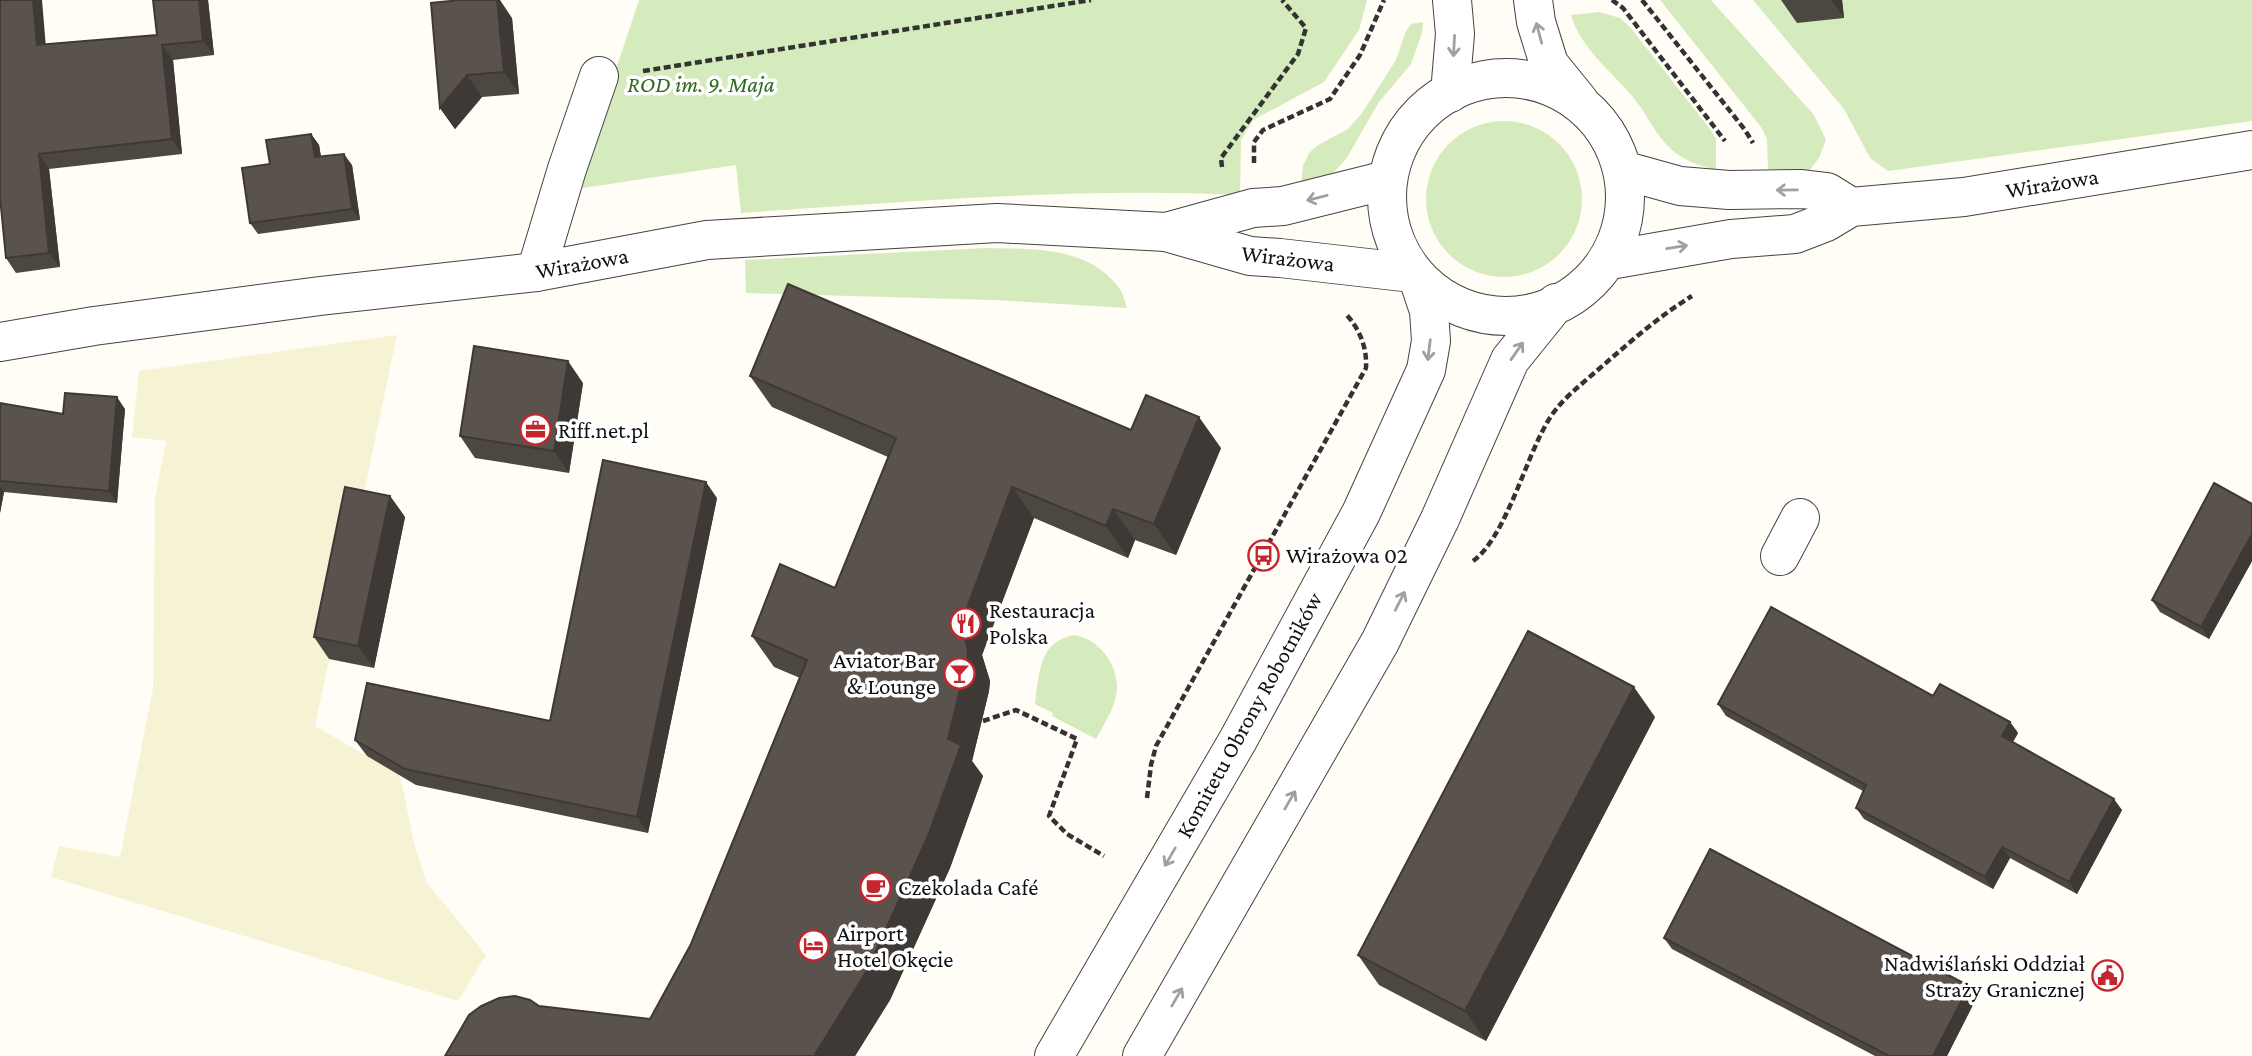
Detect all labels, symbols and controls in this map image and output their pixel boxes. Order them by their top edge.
one-way arrow [1532,22,1545,45]
one-way arrow [1447,35,1460,57]
park label: ROD im. 9. Maja [627,71,775,98]
street label: Wirażowa [2004,163,2101,203]
one-way arrow [1776,183,1799,196]
one-way arrow [1306,192,1329,205]
street label: Wirażowa [1240,239,1336,277]
one-way arrow [1665,240,1688,253]
street label: Wirażowa [534,242,631,284]
one-way arrow [1423,338,1436,361]
one-way arrow [1510,342,1524,361]
office icon: Riff.net.pl [518,413,552,447]
place label: Riff.net.pl [558,417,649,443]
bus stop icon: Wirażowa 02 [1246,538,1280,572]
place label: Wirażowa 02 [1286,542,1408,568]
street label: Komitetu Obrony Robotników [1171,588,1327,842]
one-way arrow [1394,591,1408,612]
place label: Restauracja Polska [989,597,1096,649]
restaurant icon: Restauracja Polska [949,606,983,640]
place label: Aviator Bar & Lounge [833,647,936,699]
bar icon: Aviator Bar & Lounge [942,656,976,690]
one-way arrow [1284,790,1297,811]
one-way arrow [1163,846,1177,866]
cafe icon: Czekolada Café [858,870,892,904]
place label: Czekolada Café [898,874,1038,900]
place label: Airport Hotel Okęcie [837,920,953,972]
hotel icon: Airport Hotel Okęcie [797,929,831,963]
place label: Nadwiślański Oddział Straży Granicznej [1884,950,2085,1002]
public building icon: Nadwiślański Oddział Straży Granicznej [2091,959,2125,993]
one-way arrow [1170,988,1184,1008]

